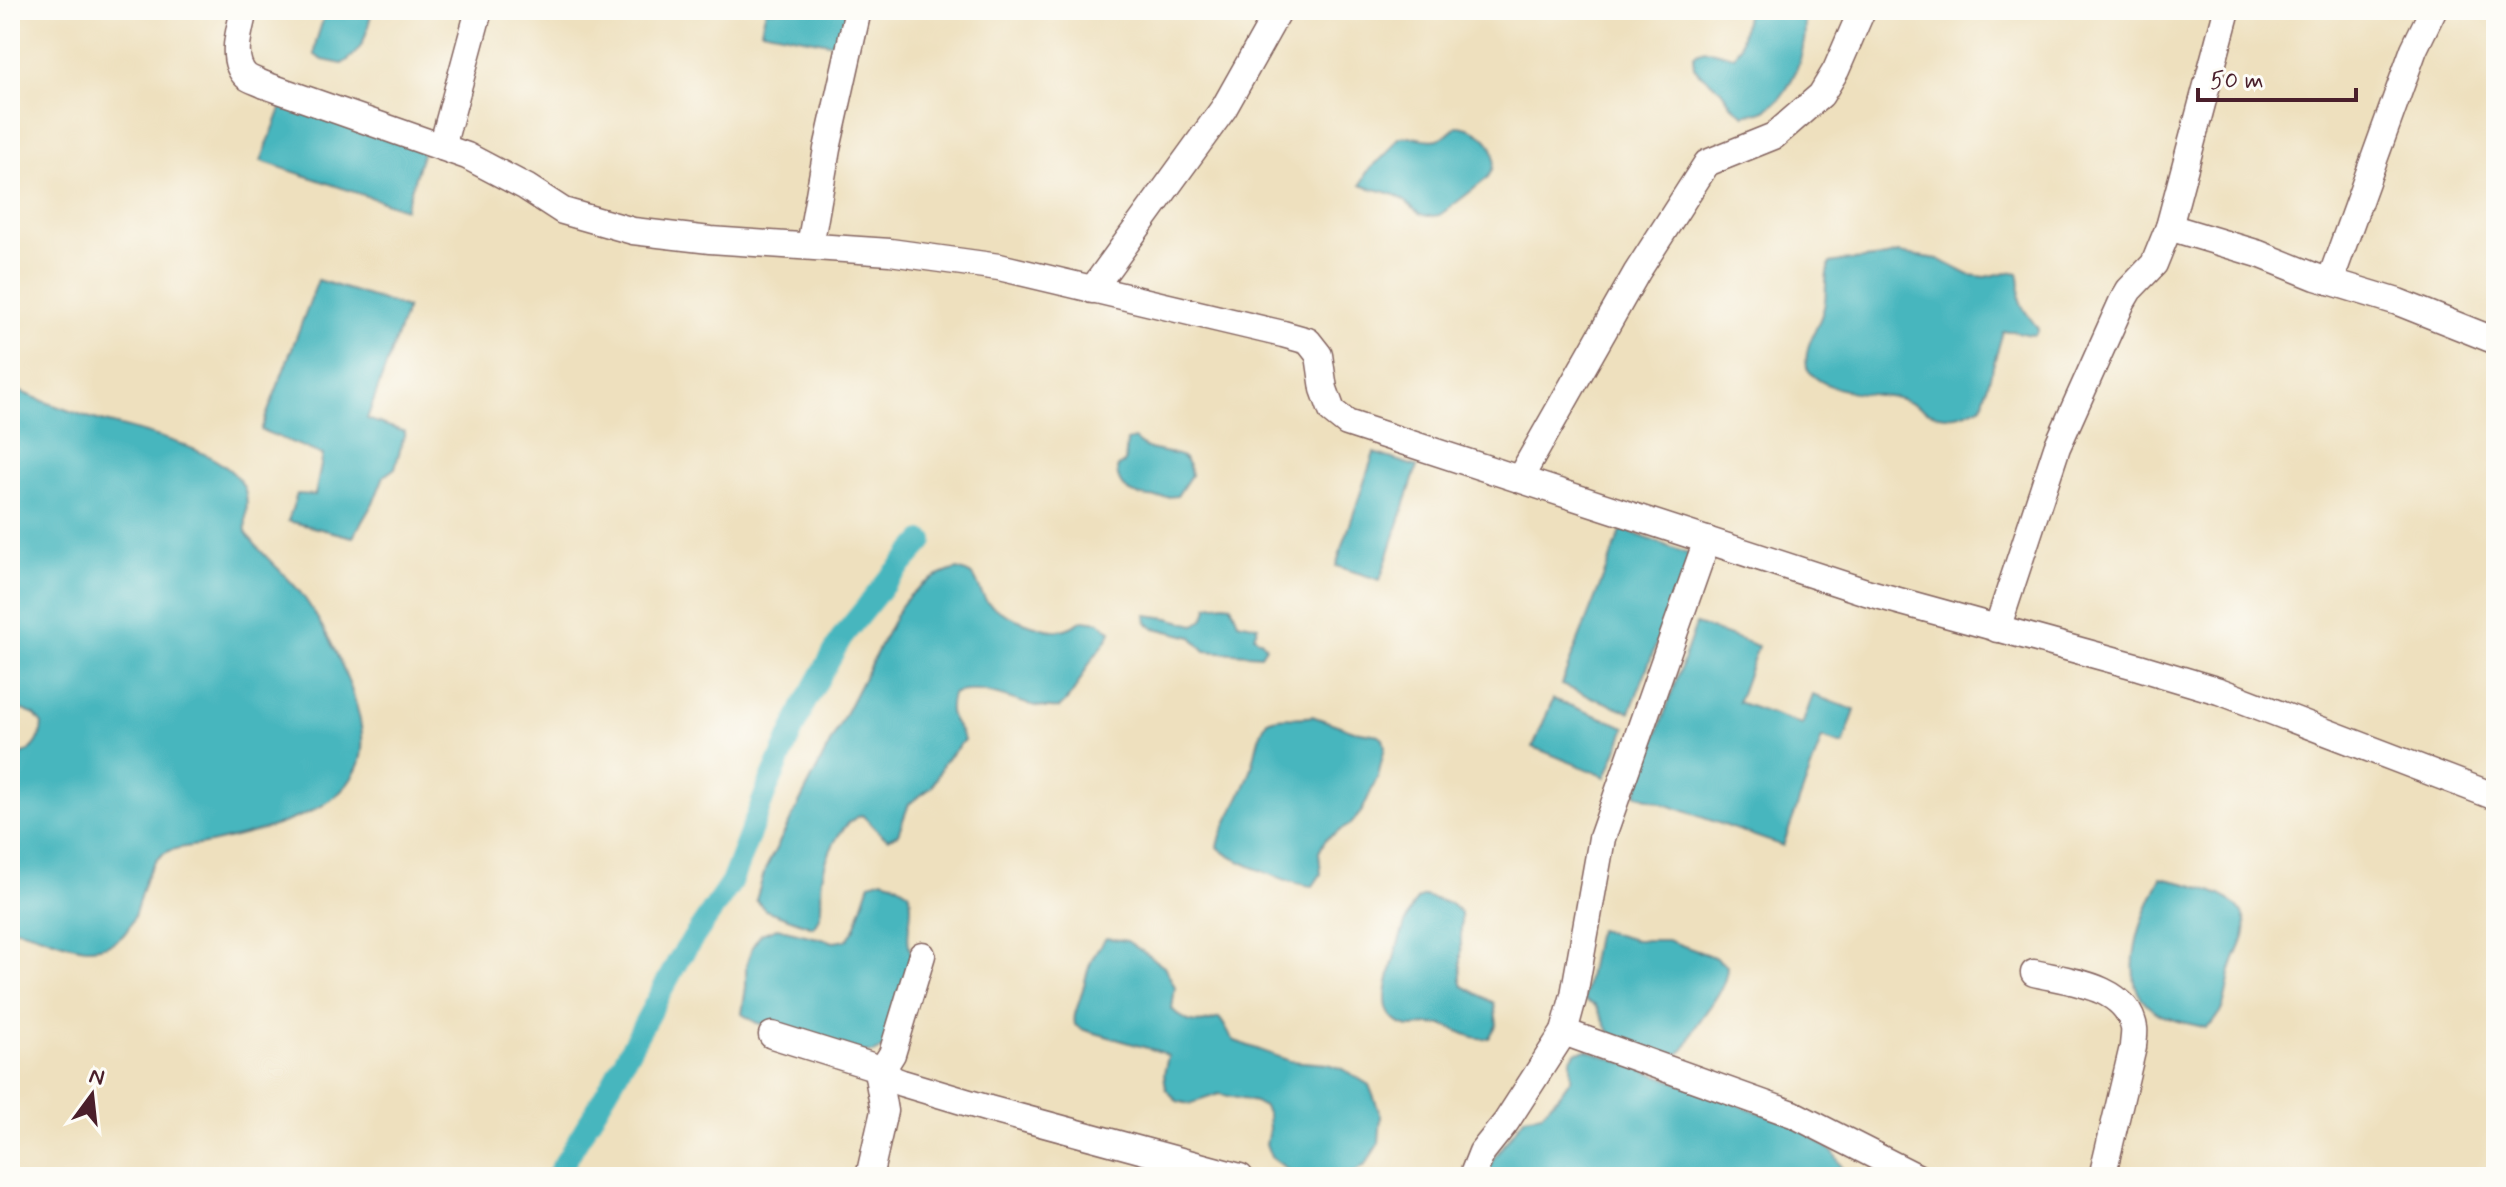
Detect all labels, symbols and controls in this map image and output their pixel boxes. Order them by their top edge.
scale bar [2198,52,2356,102]
text: 50 m [2210,66,2264,97]
north arrow [52,1055,132,1135]
text: N [86,1062,107,1093]

